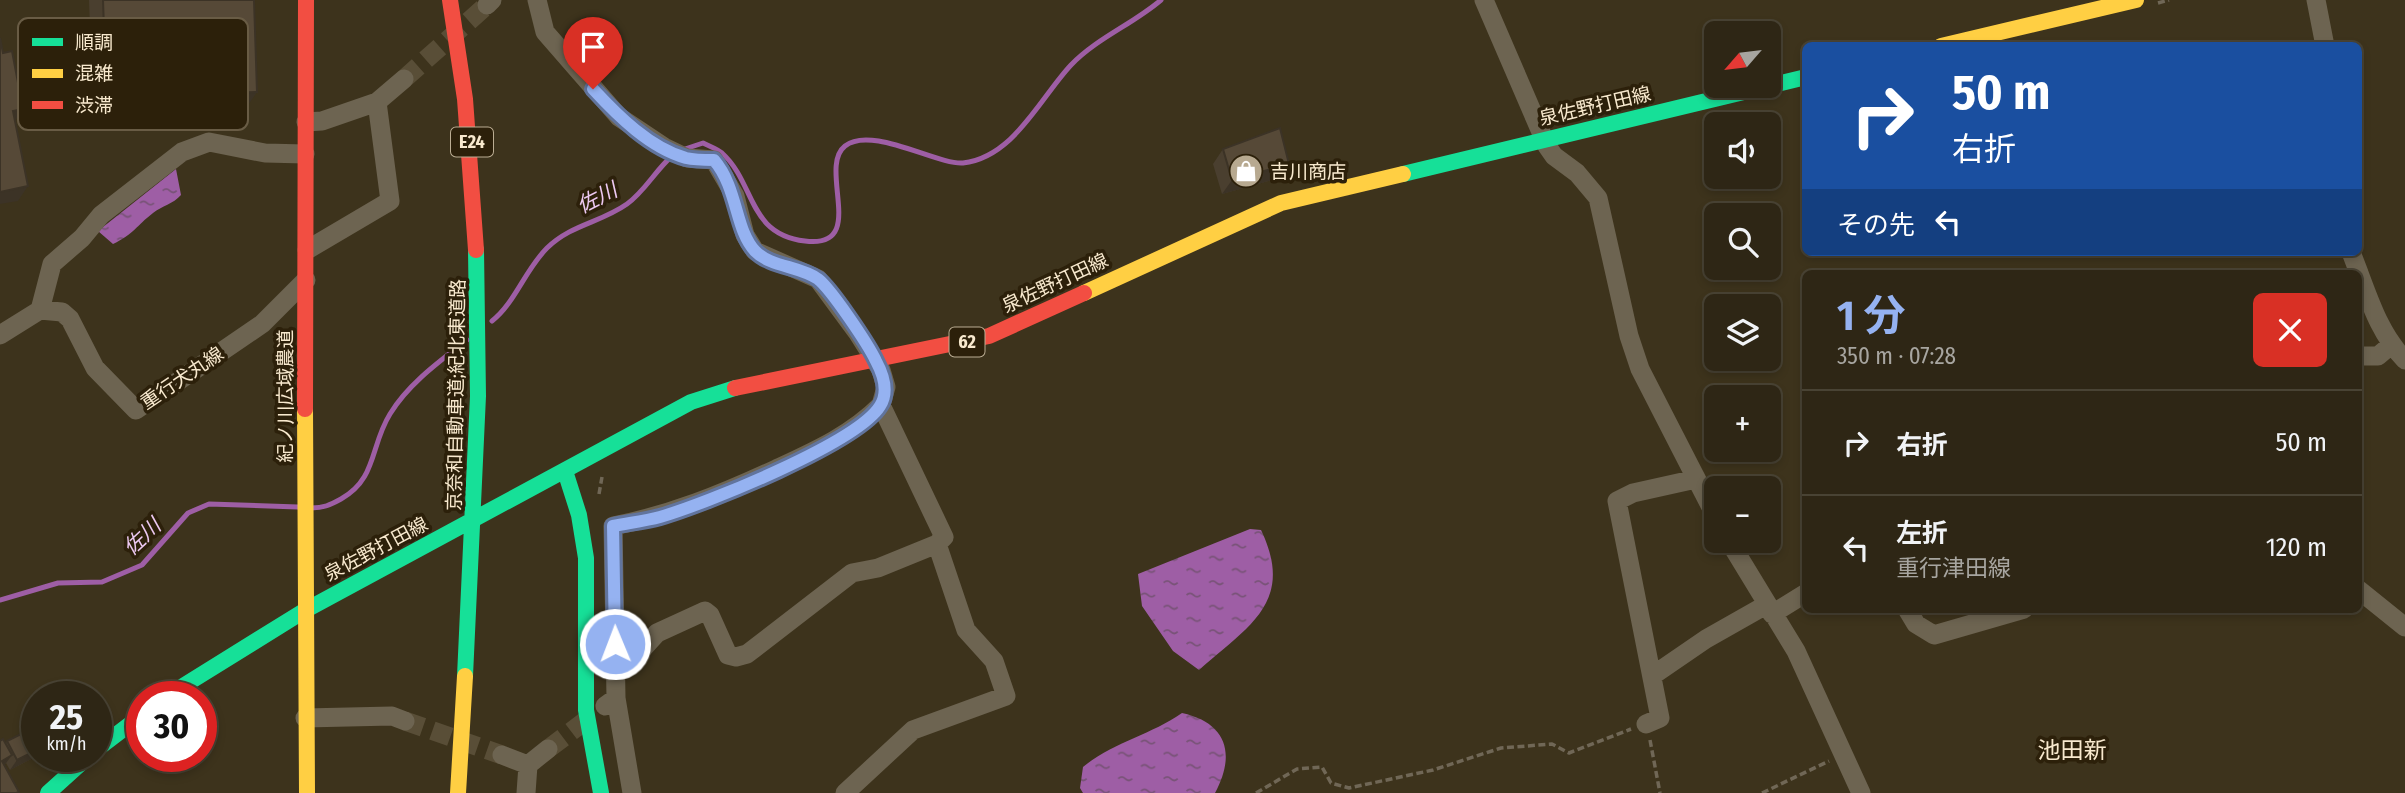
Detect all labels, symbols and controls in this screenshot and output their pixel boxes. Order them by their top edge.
pin [563,17,623,89]
legend [18,18,248,130]
north arrow [1704,21,1782,98]
map controls [1704,21,1781,553]
icon: arrive [574,28,612,66]
text: 順調 [75,31,113,54]
text: 混雑 [75,62,113,85]
text: 50 m [1952,63,2050,122]
icon: right [1837,70,1928,161]
street label: 泉佐野打田線 [1537,82,1653,130]
text: 渋滞 [75,94,113,117]
button: sound [1704,112,1781,189]
road number: E24 [451,127,493,156]
text: 右折 [1952,130,2016,168]
shop icon: 吉川商店 [1227,152,1265,190]
place label: 吉川商店 [1270,160,1346,183]
water label: 佐川 [572,176,623,219]
button: search [1704,203,1781,280]
icon: left [1929,203,1967,241]
text: その先 [1837,210,1915,241]
street label: 泉佐野打田線 [998,248,1112,318]
street label: 京奈和自動車道;紀北東道路 [442,279,470,511]
text: 1 分 [1837,291,1906,341]
button: close [2253,293,2327,367]
button: layers [1704,294,1781,371]
road number: 62 [950,328,984,356]
street label: 紀ノ川広域農道 [274,329,297,463]
street label: 重行犬丸線 [136,342,228,414]
text: 350 m · 07:28 [1837,342,1956,370]
button: + [1704,385,1781,462]
icon: right [1837,424,1875,462]
text: 50 m [2275,427,2327,458]
text: 右折 [1896,430,1948,461]
button: − [1704,476,1781,553]
water label: 佐川 [118,512,168,561]
street label: 泉佐野打田線 [320,512,432,586]
text: 左折 [1896,518,1948,549]
icon: left [1837,529,1875,567]
text: 120 m [2266,532,2327,563]
text: 重行津田線 [1896,554,2011,582]
position arrow [578,607,652,681]
speed limit sign: 30 [126,681,217,772]
text: 25 [50,696,83,738]
text: km/h [46,733,87,755]
district label: 池田新 [2038,736,2107,764]

